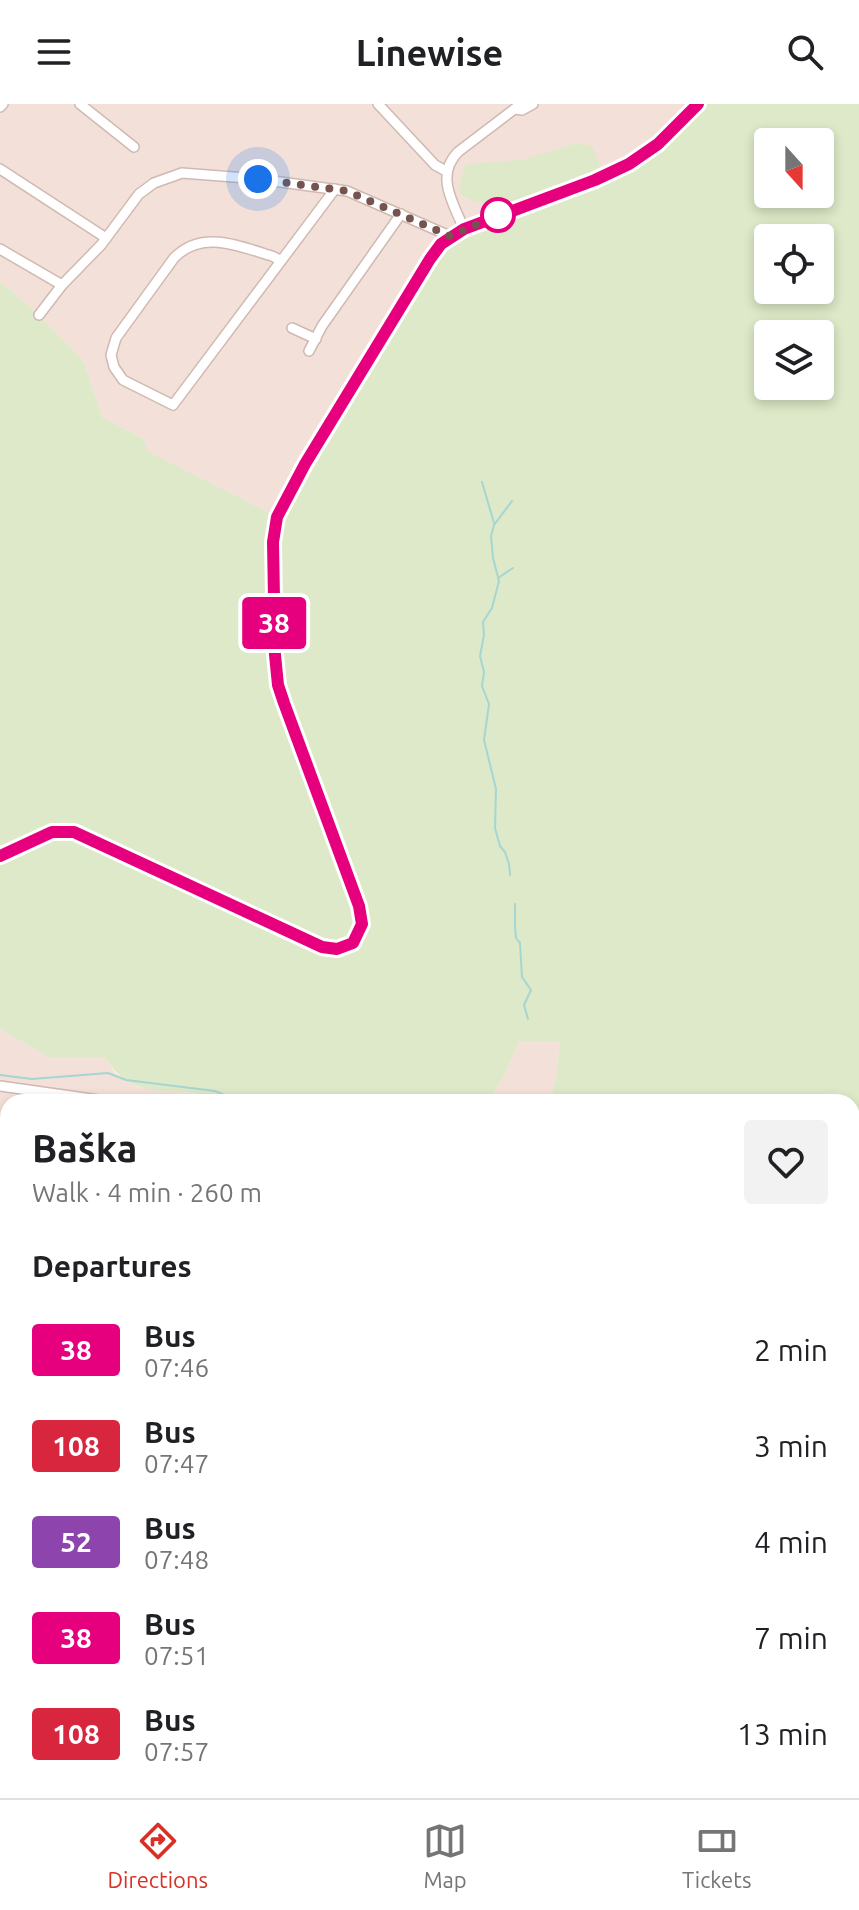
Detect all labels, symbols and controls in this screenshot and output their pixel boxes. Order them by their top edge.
icon: menu [32,30,76,74]
icon: search [783,30,827,74]
text: Linewise [356,32,503,73]
north arrow [754,128,834,208]
map controls [754,128,834,400]
your location [238,159,278,199]
unlabelled marker [481,198,515,232]
button: locate [754,224,834,304]
button: layers [754,320,834,400]
line badge: 38 [238,597,310,649]
text: 38 [258,607,290,638]
button: heart [744,1120,828,1204]
text: Baška [32,1127,137,1169]
text: Walk · 4 min · 260 m [32,1178,262,1207]
text: Departures [32,1249,192,1283]
text: Bus [144,1319,196,1353]
text: 2 min [754,1333,828,1367]
text: 38 [60,1334,92,1365]
text: 07:46 [144,1353,209,1382]
text: Bus [144,1415,196,1449]
text: 3 min [754,1429,828,1463]
text: 108 [52,1430,100,1461]
text: 07:47 [144,1449,209,1478]
text: Bus [144,1511,196,1545]
text: 4 min [754,1525,828,1559]
text: 52 [60,1526,92,1557]
text: 07:48 [144,1545,209,1574]
text: Bus [144,1607,196,1641]
text: 7 min [754,1621,828,1655]
text: 38 [60,1622,92,1653]
text: 07:51 [144,1641,209,1670]
text: Bus [144,1703,196,1737]
text: 13 min [737,1717,828,1751]
text: 108 [52,1718,100,1749]
text: 07:57 [144,1737,209,1766]
tab: Directions [108,1819,208,1892]
tab: Map [423,1819,467,1892]
tab: Tickets [682,1819,751,1892]

